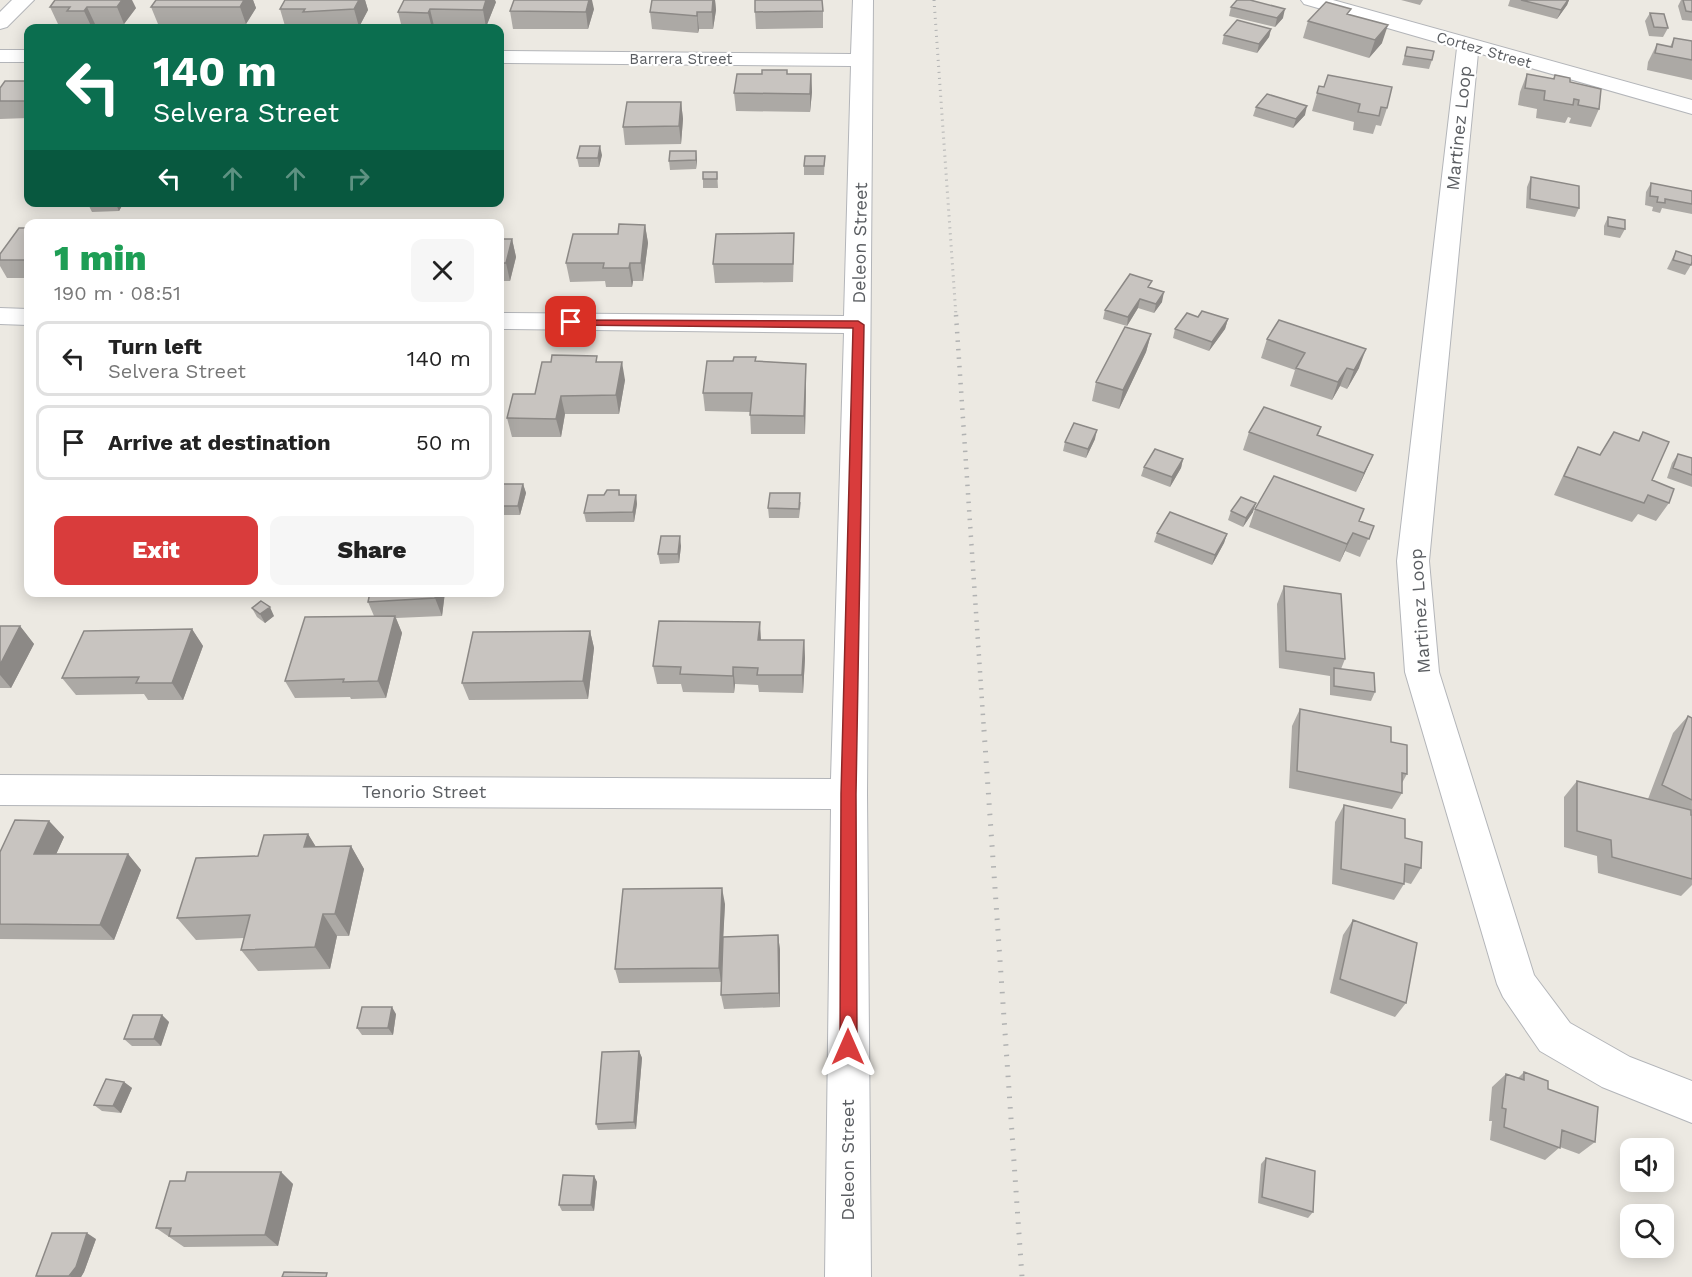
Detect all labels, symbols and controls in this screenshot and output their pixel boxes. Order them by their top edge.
street label: Cortez Street [1434,28,1534,72]
text: 140 m [153,47,277,96]
icon: left [54,48,132,126]
street label: Barrera Street [629,50,733,68]
street label: Martinez Loop [1442,65,1475,191]
text: Selvera Street [153,97,339,129]
icon: left [153,162,186,195]
icon: ahead [216,162,249,195]
icon: ahead [279,162,312,195]
icon: right [342,162,375,195]
street label: Deleon Street [848,182,871,304]
text: 1 min [54,237,147,279]
button: close [411,239,474,302]
text: 190 m · 08:51 [54,281,181,305]
pin [545,296,596,347]
icon: arrive [554,305,587,338]
text: Turn left [108,334,202,359]
icon: left [57,342,90,375]
text: 140 m [407,346,471,371]
text: Selvera Street [108,359,246,383]
icon: arrive [57,426,90,459]
text: Arrive at destination [108,430,331,455]
text: 50 m [416,430,471,455]
button: Exit [54,516,258,585]
button: Share [270,516,474,585]
street label: Martinez Loop [1405,548,1434,674]
street label: Tenorio Street [362,781,487,802]
position arrow [816,1015,880,1079]
street label: Deleon Street [837,1099,858,1221]
map controls [1620,1138,1674,1258]
button: sound [1620,1138,1674,1192]
button: search [1620,1204,1674,1258]

